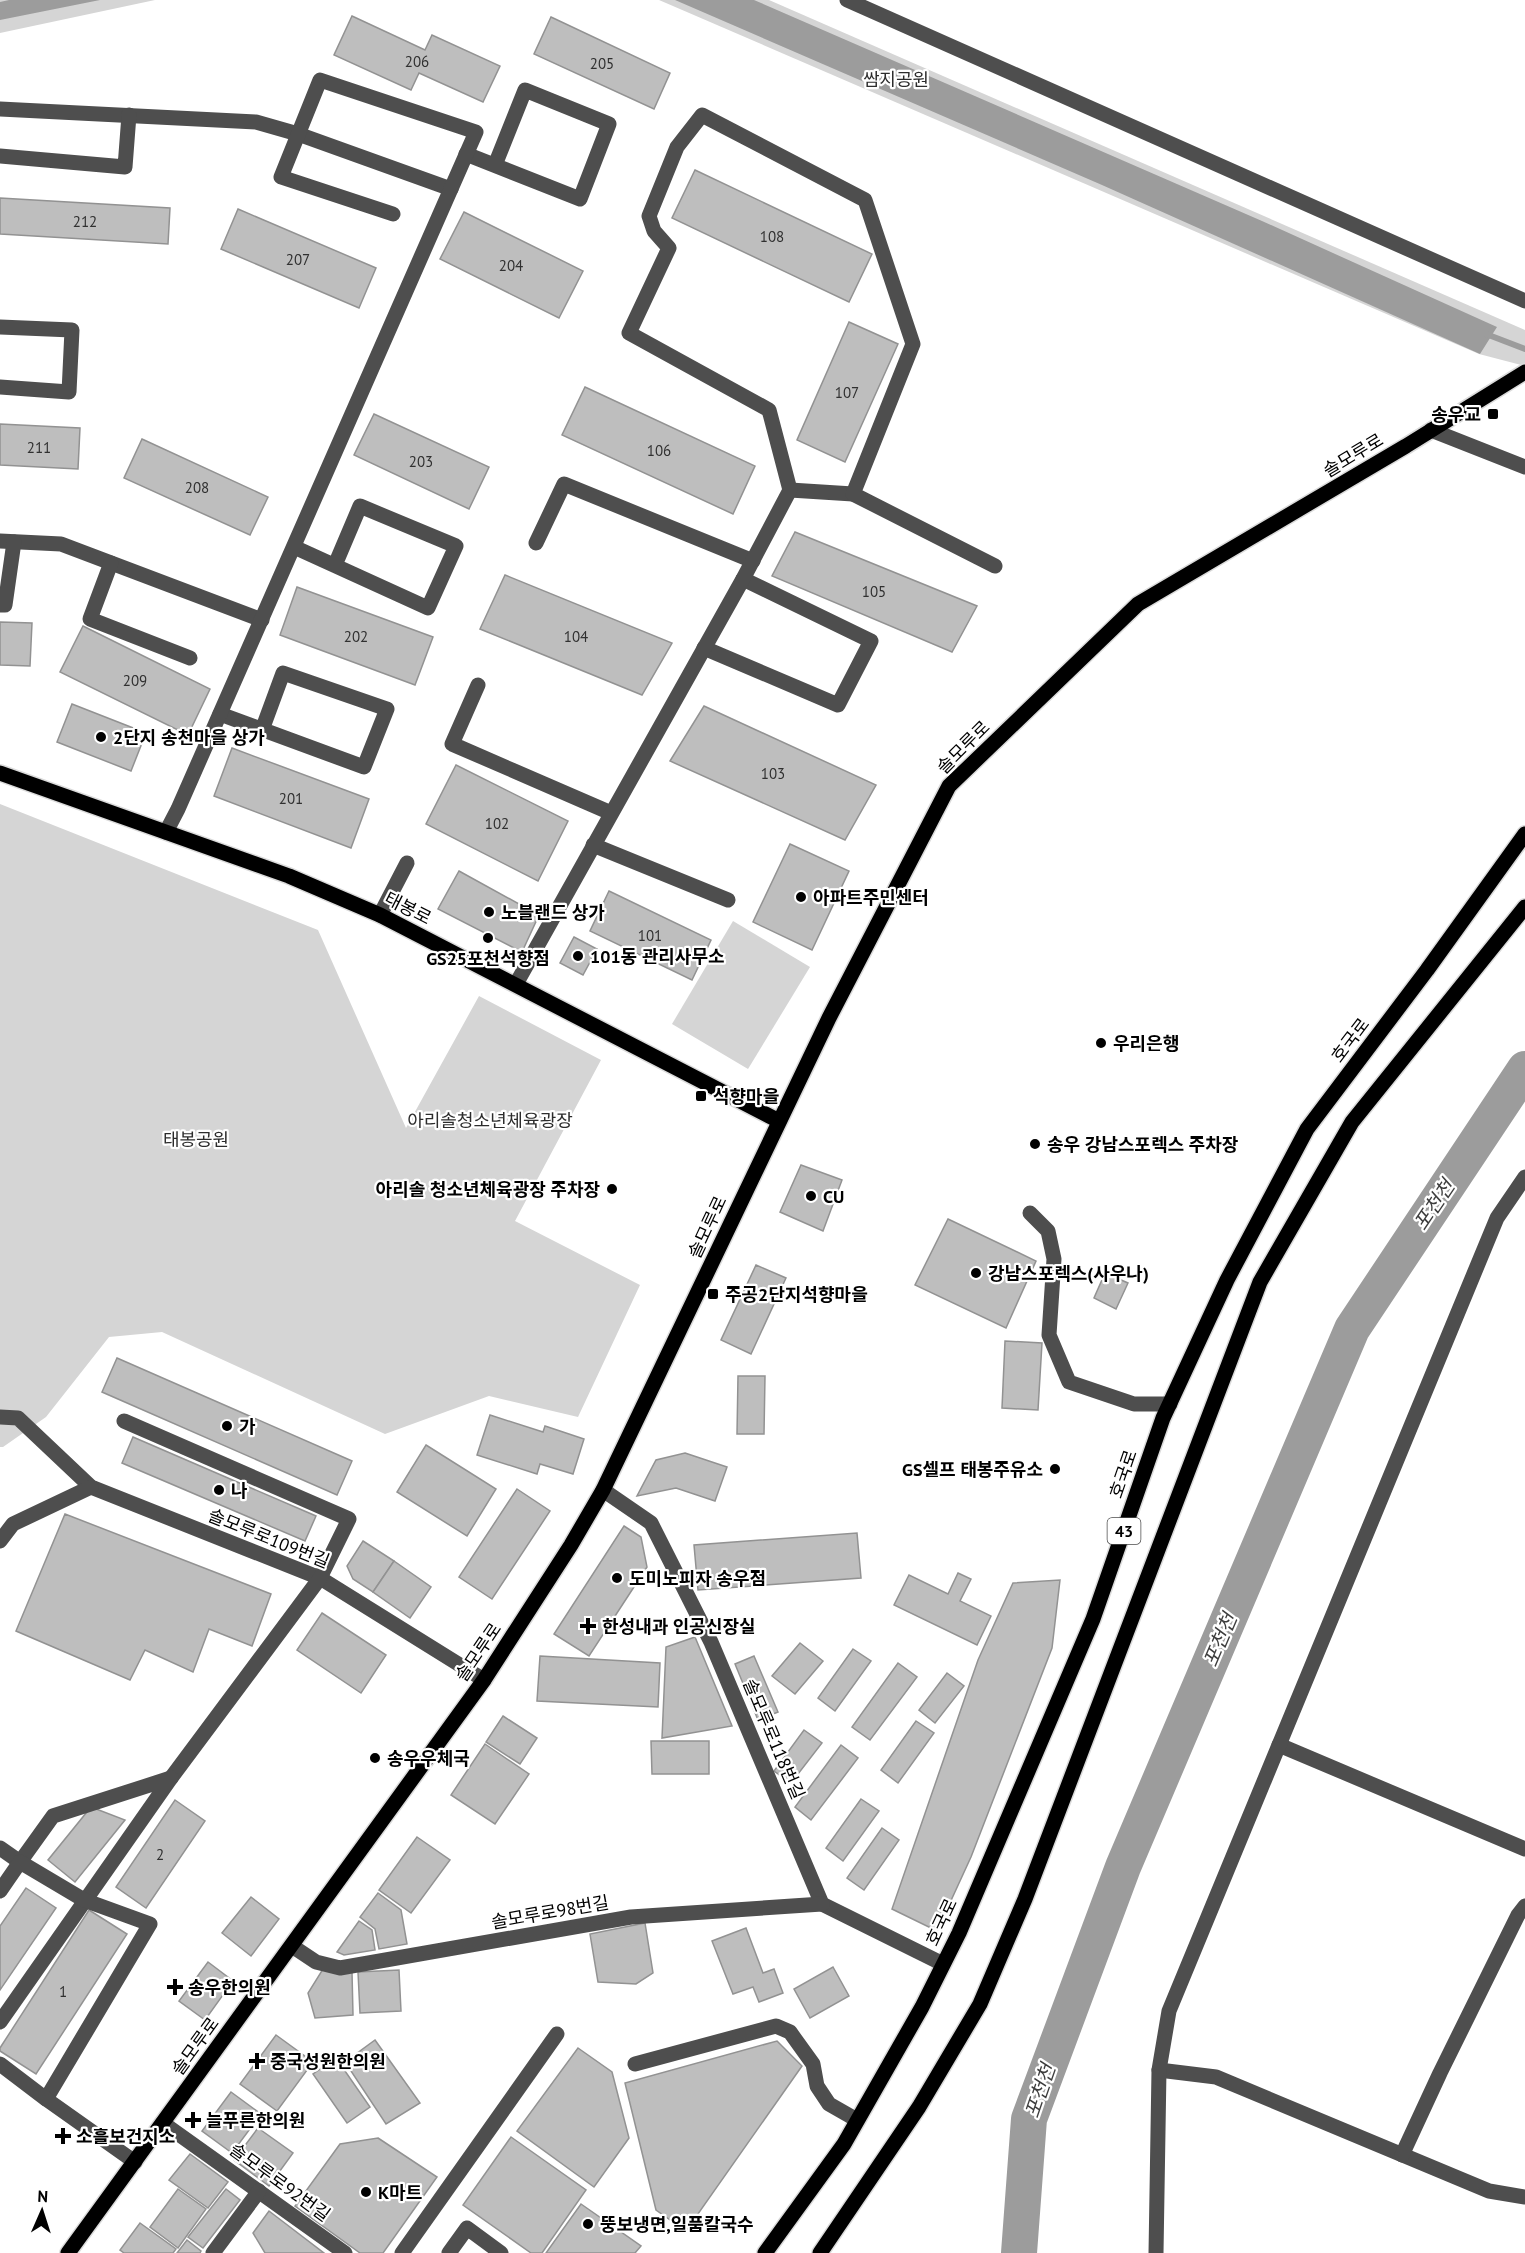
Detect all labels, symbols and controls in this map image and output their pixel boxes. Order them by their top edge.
house number: 206 [405,52,429,71]
house number: 205 [590,54,614,73]
park label: 쌈지공원 [863,68,929,91]
house number: 212 [73,212,97,231]
house number: 108 [760,227,784,246]
house number: 207 [286,250,310,269]
house number: 204 [499,256,523,275]
house number: 107 [835,383,859,402]
place label: 송우교 [1431,403,1481,426]
marker: 송우교 [1486,407,1500,421]
street label: 솔모루로 [1319,428,1387,482]
house number: 211 [27,438,51,457]
house number: 106 [647,441,671,460]
house number: 203 [409,452,433,471]
house number: 208 [185,478,209,497]
house number: 105 [862,582,886,601]
house number: 202 [344,627,368,646]
house number: 104 [564,627,588,646]
house number: 209 [123,671,147,690]
street label: 솔모루로 [931,715,995,779]
place label: 2단지 송천마을 상가 [113,726,265,749]
marker: 2단지 송천마을 상가 [94,730,108,744]
house number: 103 [761,764,785,783]
house number: 201 [279,789,303,808]
house number: 102 [485,814,509,833]
street label: 태봉로 [381,886,435,930]
place label: 아파트주민센터 [813,886,929,909]
marker: 아파트주민센터 [794,890,808,904]
place label: 노블랜드 상가 [501,901,605,924]
marker: 노블랜드 상가 [482,905,496,919]
house number: 101 [638,926,662,945]
marker: GS25포천석향점 [481,931,495,945]
place label: 101동 관리사무소 [590,945,725,968]
place label: GS25포천석향점 [426,947,550,970]
marker: 101동 관리사무소 [571,949,585,963]
street label: 호국로 [1326,1013,1374,1067]
place label: 우리은행 [1113,1032,1179,1055]
marker: 우리은행 [1094,1036,1108,1050]
place label: 석향마을 [713,1085,779,1108]
marker: 석향마을 [694,1089,708,1103]
park label: 아리솔청소년체육광장 [407,1109,573,1132]
park label: 태봉공원 [163,1128,229,1151]
place label: 송우 강남스포렉스 주차장 [1047,1133,1239,1156]
marker: 송우 강남스포렉스 주차장 [1028,1137,1042,1151]
water label: 포천천 [1408,1173,1462,1235]
place label: 아리솔 청소년체육광장 주차장 [376,1178,600,1201]
marker: 아리솔 청소년체육광장 주차장 [605,1182,619,1196]
place label: CU [823,1185,844,1208]
marker: CU [804,1189,818,1203]
street label: 솔모루로 [683,1192,731,1262]
place label: 강남스포렉스(사우나) [988,1262,1149,1285]
marker: 강남스포렉스(사우나) [969,1266,983,1280]
place label: 주공2단지석향마을 [725,1283,868,1306]
marker: 주공2단지석향마을 [706,1287,720,1301]
place label: 가 [239,1415,256,1438]
marker: 가 [220,1419,234,1433]
street label: 호국로 [1104,1447,1142,1501]
place label: GS셀프 태봉주유소 [902,1458,1043,1481]
marker: GS셀프 태봉주유소 [1048,1462,1062,1476]
place label: 나 [231,1479,248,1502]
marker: 나 [212,1483,226,1497]
street label: 솔모루로109번길 [205,1503,333,1573]
road number: 43 [1108,1518,1140,1544]
place label: 도미노피자 송우점 [629,1567,766,1590]
marker: 도미노피자 송우점 [610,1571,624,1585]
water label: 포천천 [1197,1607,1244,1670]
place label: 한성내과 인공신장실 [602,1615,756,1638]
marker: 한성내과 인공신장실 [579,1617,597,1635]
street label: 솔모루로 [450,1618,506,1686]
street label: 솔모루로118번길 [738,1675,810,1803]
place label: 송우우체국 [387,1747,470,1770]
marker: 송우우체국 [368,1751,382,1765]
house number: 2 [156,1845,164,1864]
street label: 솔모루로98번길 [489,1890,611,1934]
street label: 호국로 [920,1895,962,1949]
place label: 송우한의원 [188,1976,271,1999]
marker: 송우한의원 [166,1978,184,1996]
house number: 1 [59,1982,67,2001]
street label: 솔모루로 [166,2012,224,2080]
place label: 중국성원한의원 [270,2050,386,2073]
marker: 중국성원한의원 [248,2052,266,2070]
water label: 포천천 [1019,2058,1062,2121]
place label: 늘푸른한의원 [206,2109,305,2132]
marker: 늘푸른한의원 [184,2111,202,2129]
place label: 소흘보건지소 [76,2125,175,2148]
marker: 소흘보건지소 [54,2127,72,2145]
street label: 솔모루로92번길 [225,2138,335,2226]
north arrow [12,2181,72,2241]
place label: K마트 [378,2181,422,2204]
marker: K마트 [359,2185,373,2199]
text: N [37,2186,49,2206]
place label: 뚱보냉면,일품칼국수 [600,2213,754,2236]
marker: 뚱보냉면,일품칼국수 [581,2217,595,2231]

